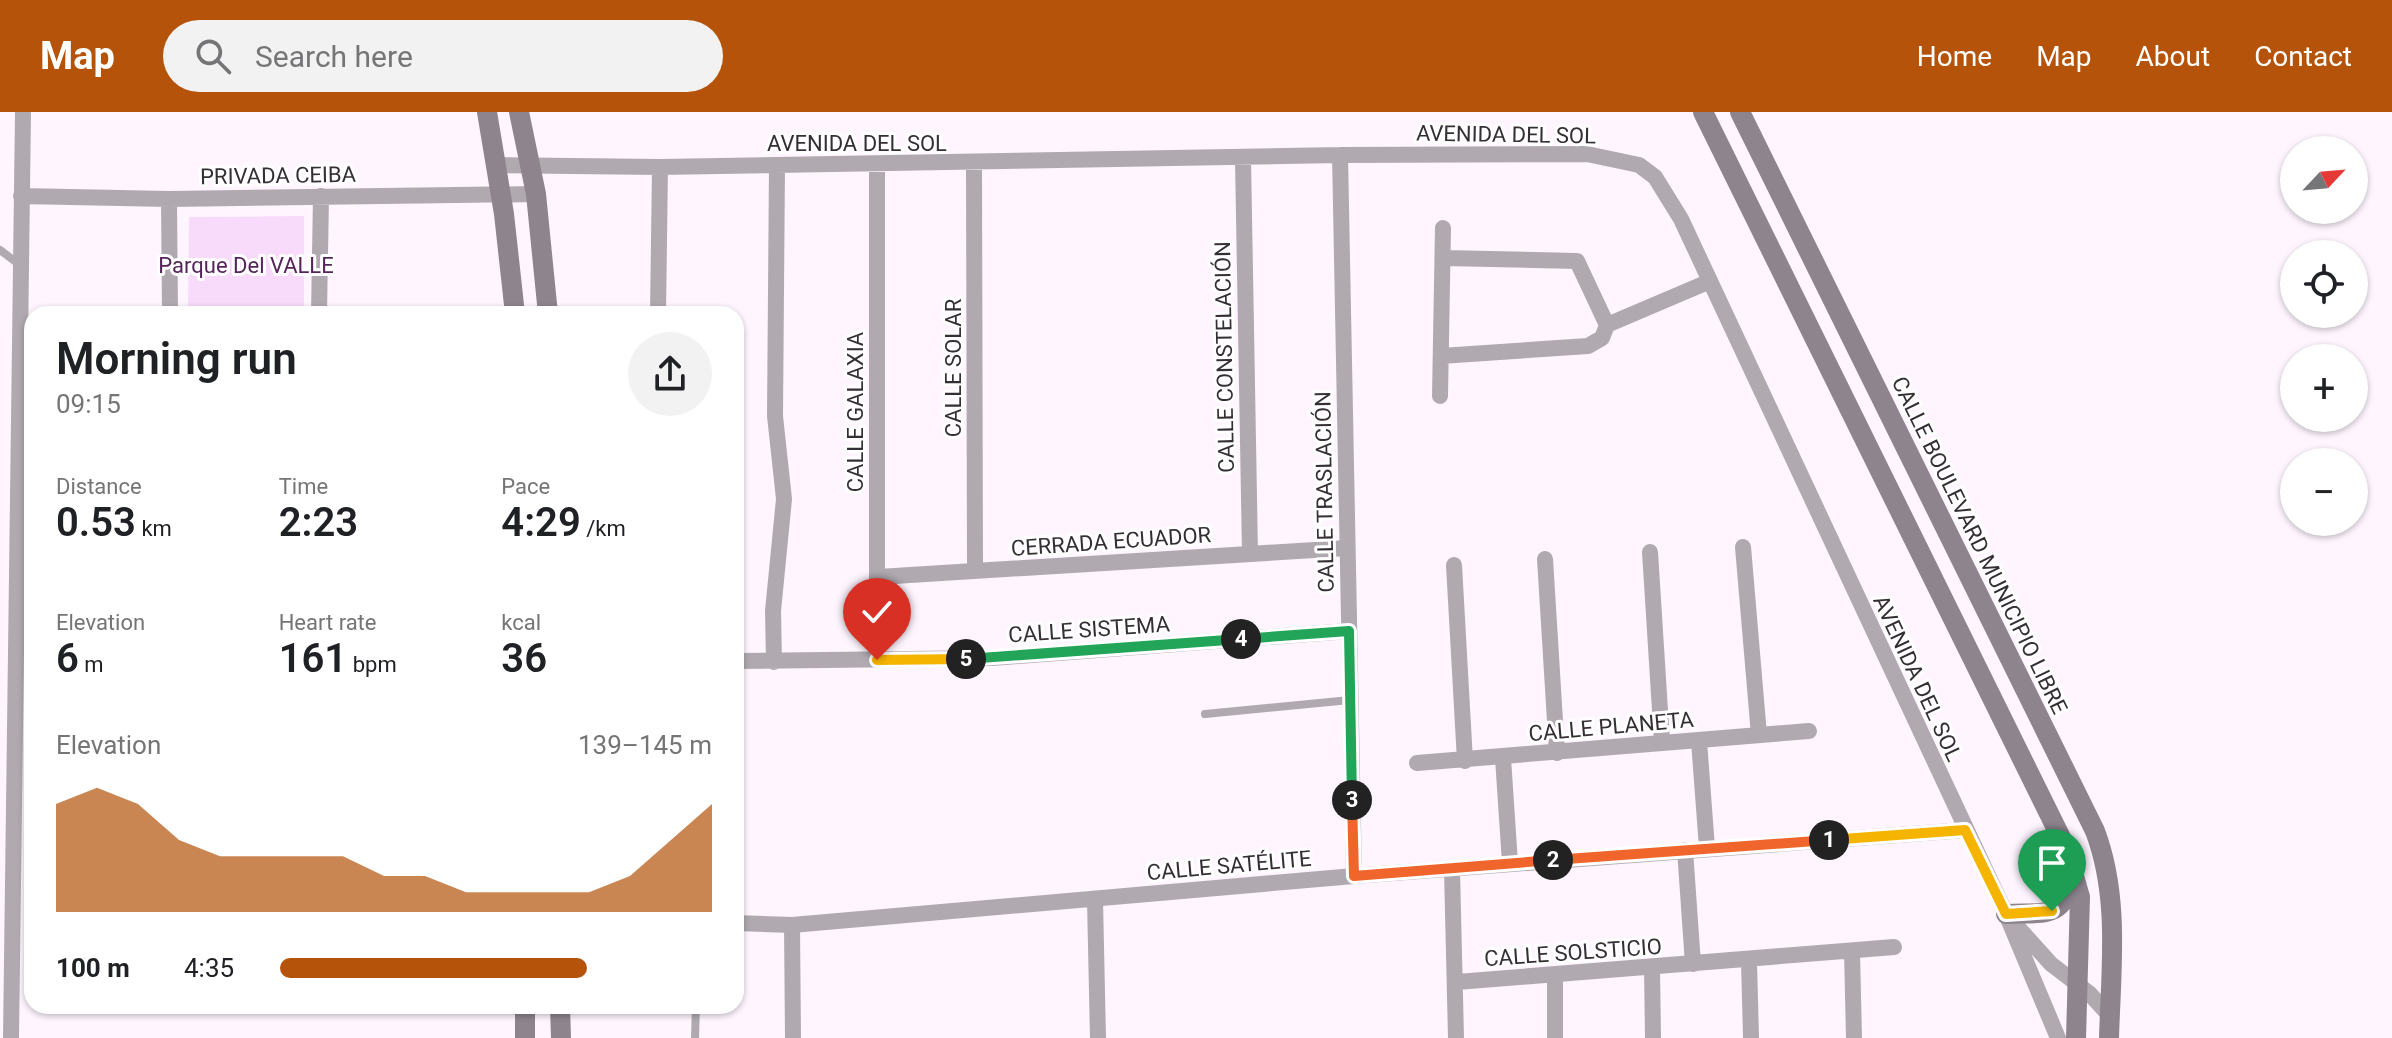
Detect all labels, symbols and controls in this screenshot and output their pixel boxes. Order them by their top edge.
search box [163,20,723,92]
text: Map [40,34,115,78]
icon: search [191,34,235,78]
text: Search here [255,39,413,74]
text: Home [1917,40,1992,73]
text: Map [2036,40,2092,73]
text: About [2136,40,2210,73]
text: Contact [2254,40,2352,73]
street label: AVENIDA DEL SOL [1416,120,1596,149]
street label: AVENIDA DEL SOL [767,131,947,156]
north arrow [2280,136,2368,224]
map controls [2280,136,2368,536]
street label: PRIVADA CEIBA [200,162,357,189]
button: locate [2280,240,2368,328]
street label: CALLE CONSTELACIÓN [1209,241,1239,473]
park label: Parque Del VALLE [158,253,334,278]
street label: CALLE SOLAR [941,298,966,437]
street label: CALLE GALAXIA [843,331,868,492]
button: share [628,332,712,416]
text: Morning run [56,333,297,385]
button: + [2280,344,2368,432]
street label: CALLE BOULEVARD MUNICIPIO LIBRE [1887,372,2072,718]
text: 09:15 [56,389,121,419]
street label: CALLE TRASLACIÓN [1309,391,1339,593]
button: − [2280,448,2368,536]
text: Distance [56,474,142,499]
text: Time [279,474,328,499]
text: Pace [501,474,550,499]
text: 0.53 [56,499,136,546]
text: 2:23 [279,499,358,546]
text: 4:29 [501,499,581,546]
text: km [136,516,172,541]
text: /km [581,516,626,541]
street label: CERRADA ECUADOR [1010,522,1212,561]
pin [843,578,911,660]
icon: check [855,590,899,634]
street label: AVENIDA DEL SOL [1868,591,1967,765]
text: Elevation [56,610,145,635]
text: Heart rate [279,610,377,635]
text: kcal [501,610,541,635]
street label: CALLE SISTEMA [1007,611,1171,648]
pin: 4 [1221,619,1261,659]
text: 4 [1235,626,1247,651]
text: 6 [56,635,79,682]
text: 161 [279,635,347,682]
text: 36 [501,635,547,682]
pin: 5 [946,639,986,679]
text: 5 [960,646,972,671]
text: m [79,652,104,677]
text: bpm [347,652,397,677]
street label: CALLE PLANETA [1527,707,1695,746]
text: Elevation [56,730,161,760]
text: 139–145 m [578,730,712,760]
pin: 3 [1332,780,1372,820]
text: 3 [1346,787,1358,812]
pin: 1 [1809,820,1849,860]
text: 1 [1823,827,1835,852]
pin [2018,829,2086,911]
pin: 2 [1533,840,1573,880]
icon: arrive [2030,841,2074,885]
street label: CALLE SATÉLITE [1146,846,1312,885]
text: 2 [1547,847,1559,872]
street label: CALLE SOLSTICIO [1483,934,1663,971]
text: 100 m [56,953,130,983]
text: 4:35 [184,953,234,983]

